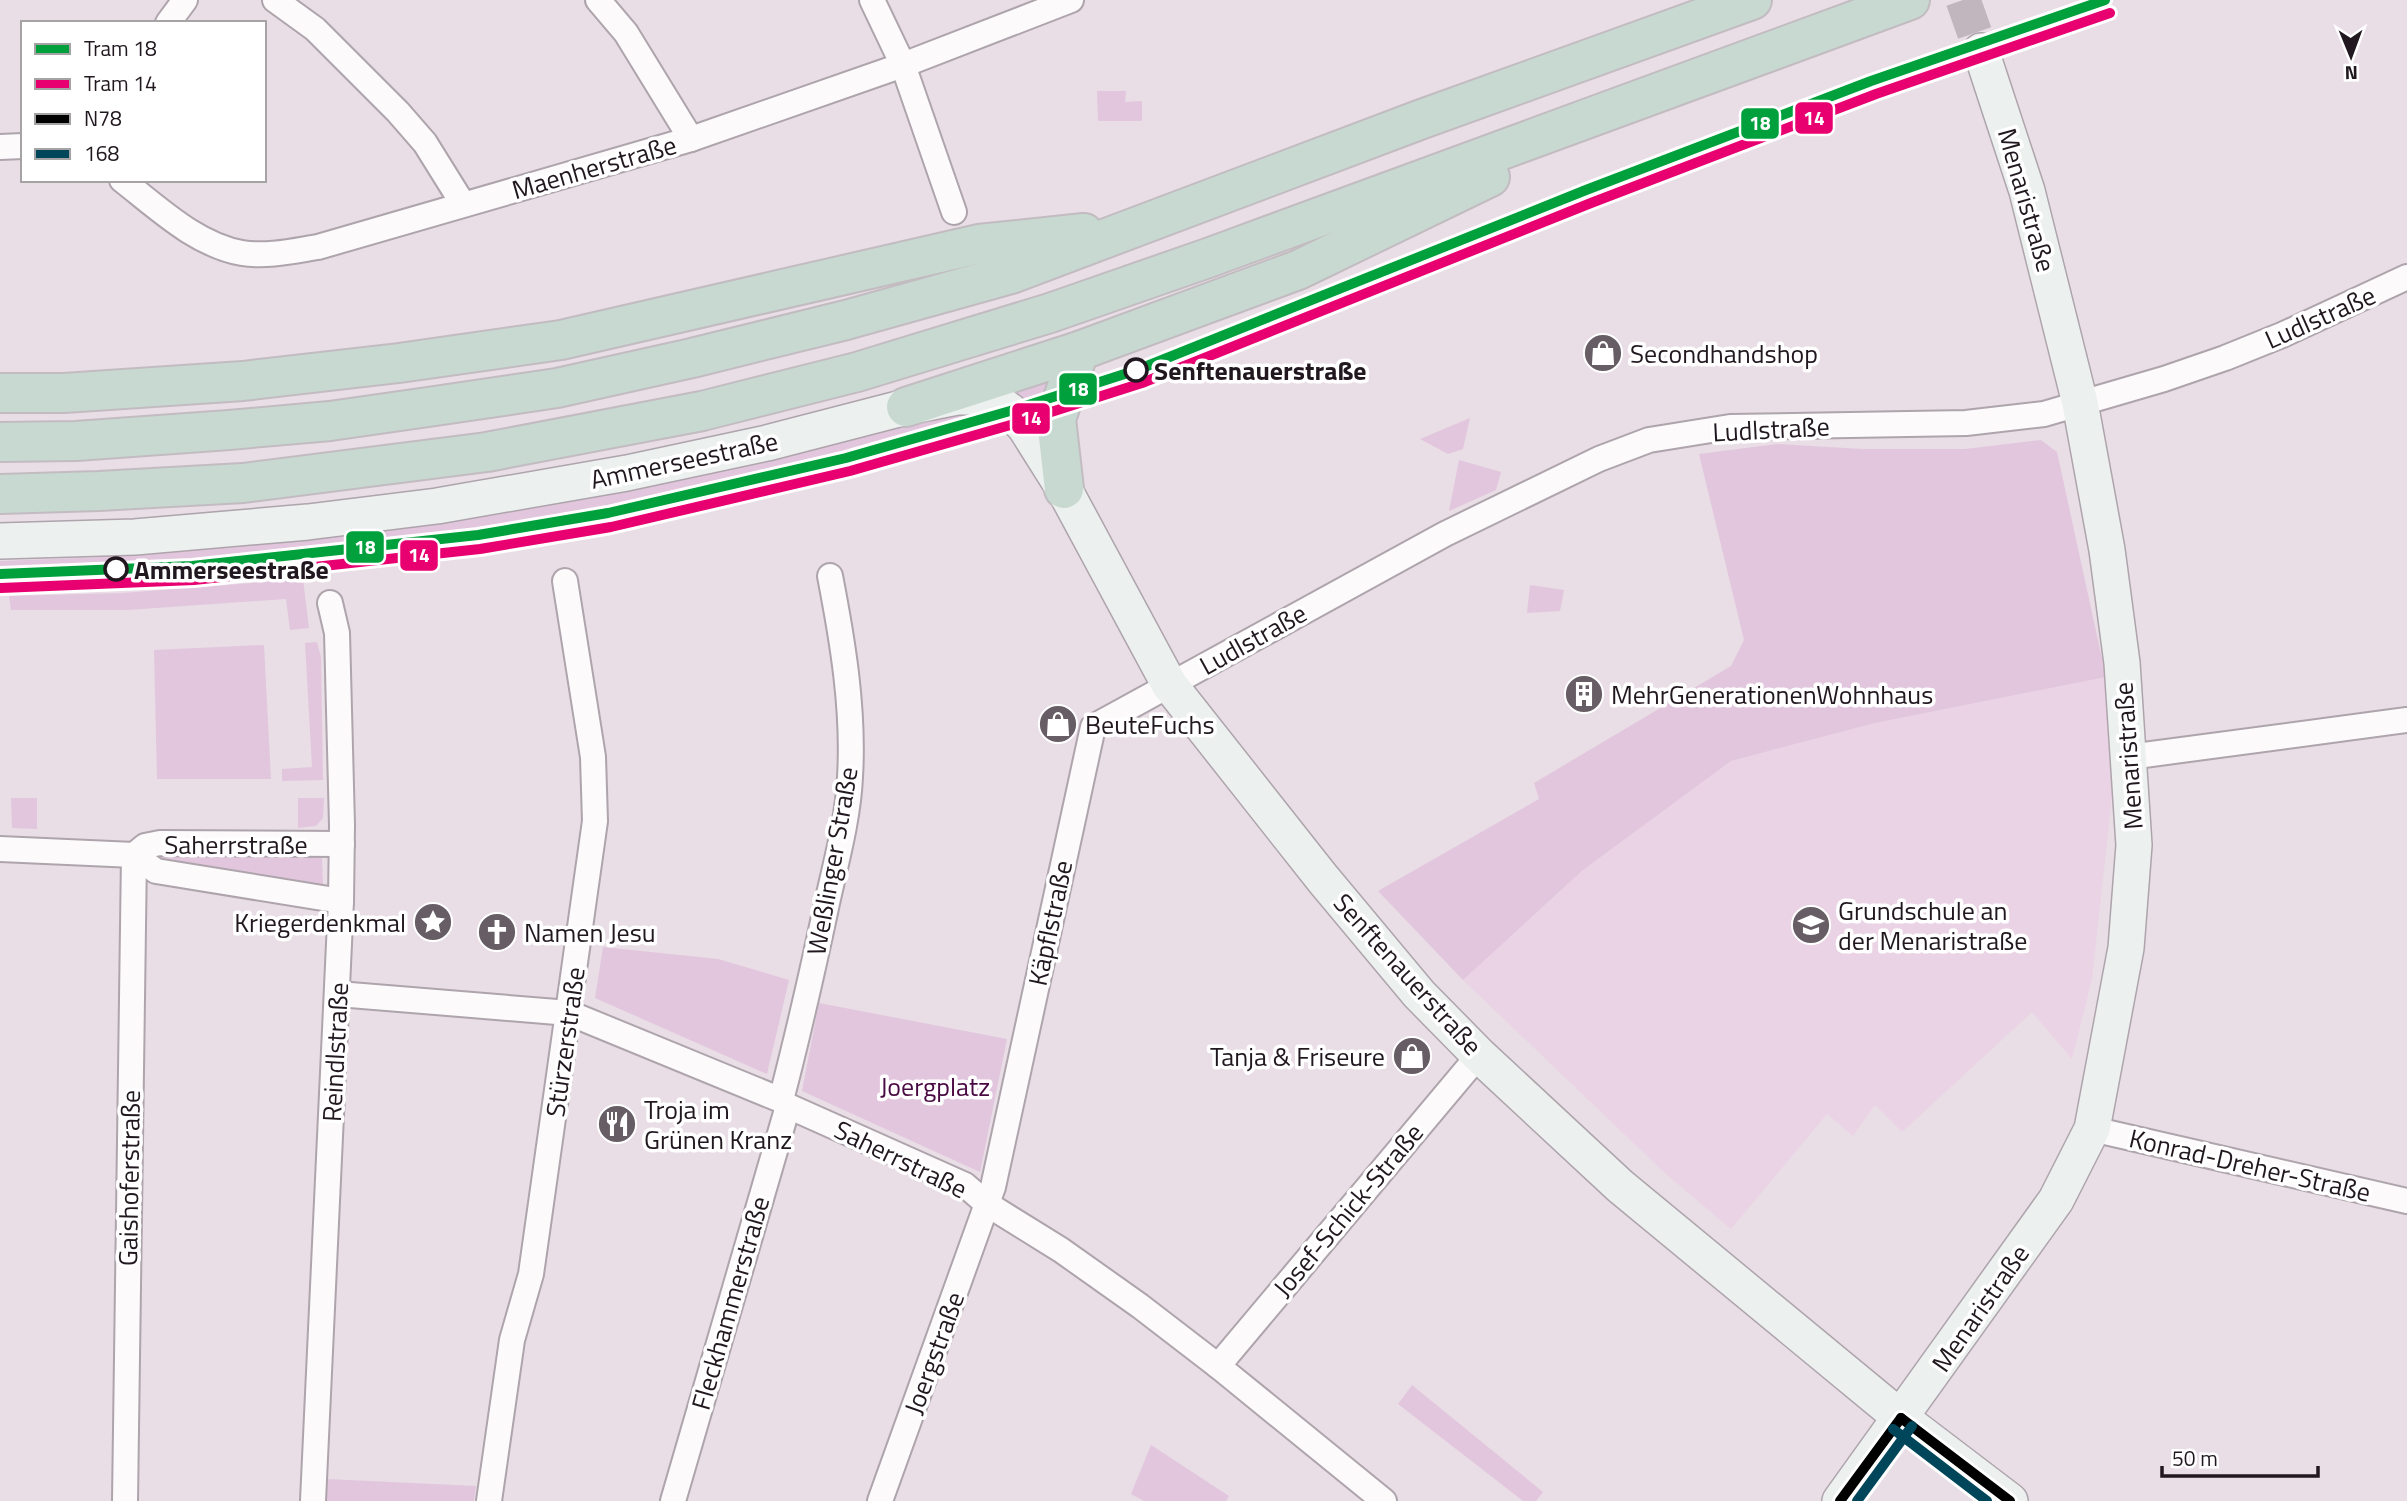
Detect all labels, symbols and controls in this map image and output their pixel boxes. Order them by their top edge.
legend [21,21,266,182]
north arrow [2316,21,2386,91]
text: Tram 18 [84,32,157,64]
text: N [2344,59,2358,88]
text: Tram 14 [84,67,157,99]
line badge: 14 [1794,101,1834,135]
text: N78 [84,102,122,134]
text: 14 [1803,103,1825,132]
line badge: 18 [1740,107,1780,140]
text: 18 [1749,108,1771,137]
street label: Menaristraße [1988,124,2066,276]
street label: Maenherstraße [507,125,681,209]
text: 168 [84,137,120,169]
street label: Ludlstraße [2259,275,2381,359]
shop icon: Secondhandshop [1582,332,1624,374]
place label: Secondhandshop [1630,334,1818,373]
place label: Senftenauerstraße [1154,351,1367,390]
marker: Senftenauerstraße [1124,358,1148,382]
line badge: 18 [1058,372,1098,406]
text: 18 [1067,374,1089,403]
line badge: 14 [1011,402,1051,435]
text: 14 [1020,403,1042,432]
street label: Ludlstraße [1711,406,1831,452]
street label: Ammerseestraße [587,421,781,499]
line badge: 18 [345,530,385,564]
text: 18 [354,532,376,561]
line badge: 14 [399,539,439,572]
text: 14 [408,540,430,569]
place label: Ammerseestraße [134,550,329,589]
marker: Ammerseestraße [104,557,128,581]
street label: Ludlstraße [1192,594,1314,684]
building icon: MehrGenerationenWohnhaus [1563,673,1605,715]
place label: MehrGenerationenWohnhaus [1611,675,1933,714]
street label: Menaristraße [2103,681,2153,831]
shop icon: BeuteFuchs [1037,703,1079,745]
place label: BeuteFuchs [1085,705,1215,744]
street label: Weßlinger Straße [796,764,868,958]
street label: Saherrstraße [164,825,308,864]
street label: Käpflstraße [1018,857,1082,989]
street label: Senftenauerstraße [1324,884,1492,1064]
place label: Grundschule an der Menaristraße [1838,891,2027,960]
place icon: Kriegerdenkmal [412,901,454,943]
place label: Kriegerdenkmal [234,903,406,942]
school or university icon: Grundschule an der Menaristraße [1790,904,1832,946]
church icon: Namen Jesu [476,911,518,953]
place label: Namen Jesu [524,913,656,952]
street label: Stürzerstraße [535,965,595,1119]
street label: Reindlstraße [312,981,358,1123]
shop icon: Tanja & Friseure [1391,1035,1433,1077]
place label: Tanja & Friseure [1210,1037,1385,1076]
park label: Joergplatz [880,1067,990,1106]
street label: Gaishoferstraße [108,1090,150,1266]
place label: Troja im Grünen Kranz [644,1090,792,1159]
restaurant icon: Troja im Grünen Kranz [596,1103,638,1145]
street label: Saherrstraße [828,1110,974,1208]
street label: Josef-Schick-Straße [1264,1115,1432,1305]
street label: Konrad-Dreher-Straße [2125,1118,2375,1212]
street label: Fleckhammerstraße [681,1192,779,1414]
street label: Menaristraße [1922,1236,2038,1380]
street label: Joergstraße [894,1286,974,1420]
scale bar [2162,1434,2318,1478]
text: 50 m [2172,1442,2218,1474]

